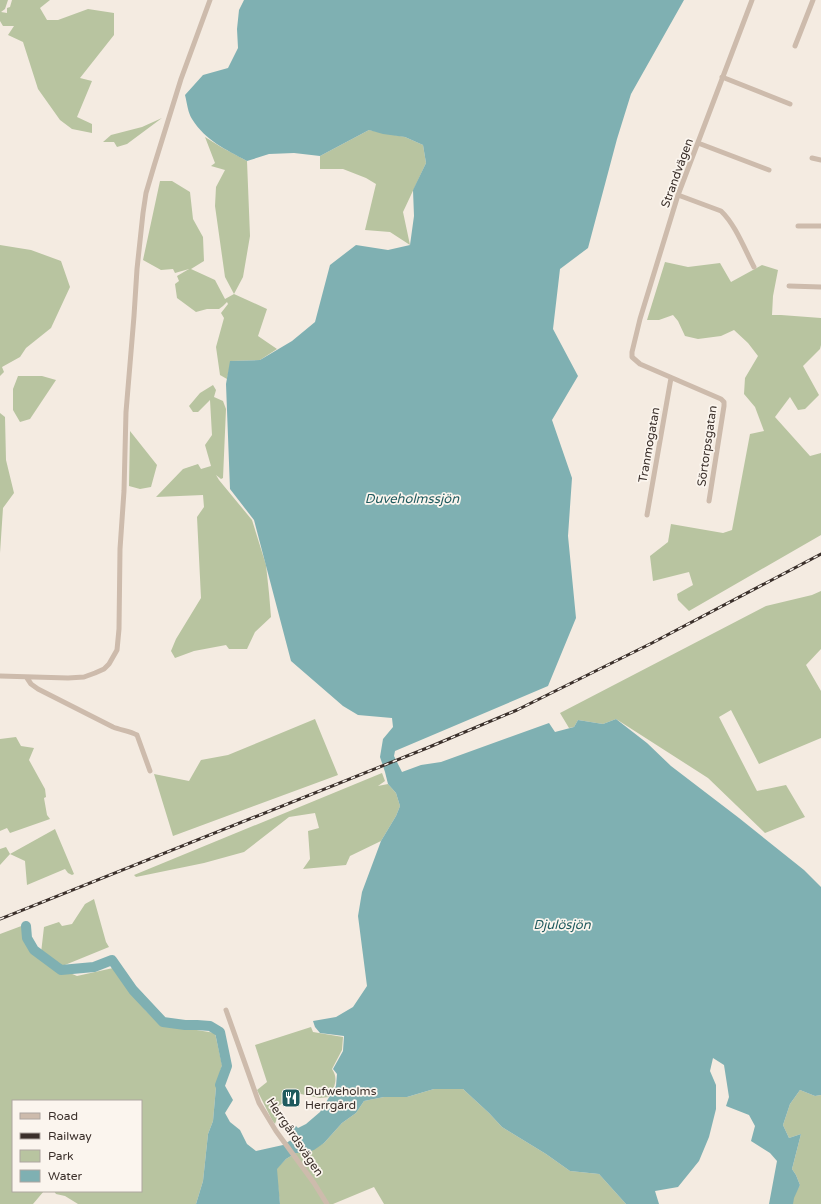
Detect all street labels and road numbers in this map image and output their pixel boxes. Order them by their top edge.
street label: Strandvägen [658,136,696,210]
street label: Sörtorpsgatan [694,405,720,487]
street label: Tranmogatan [635,406,663,484]
street label: Herrgårdsvägen [264,1095,326,1179]

